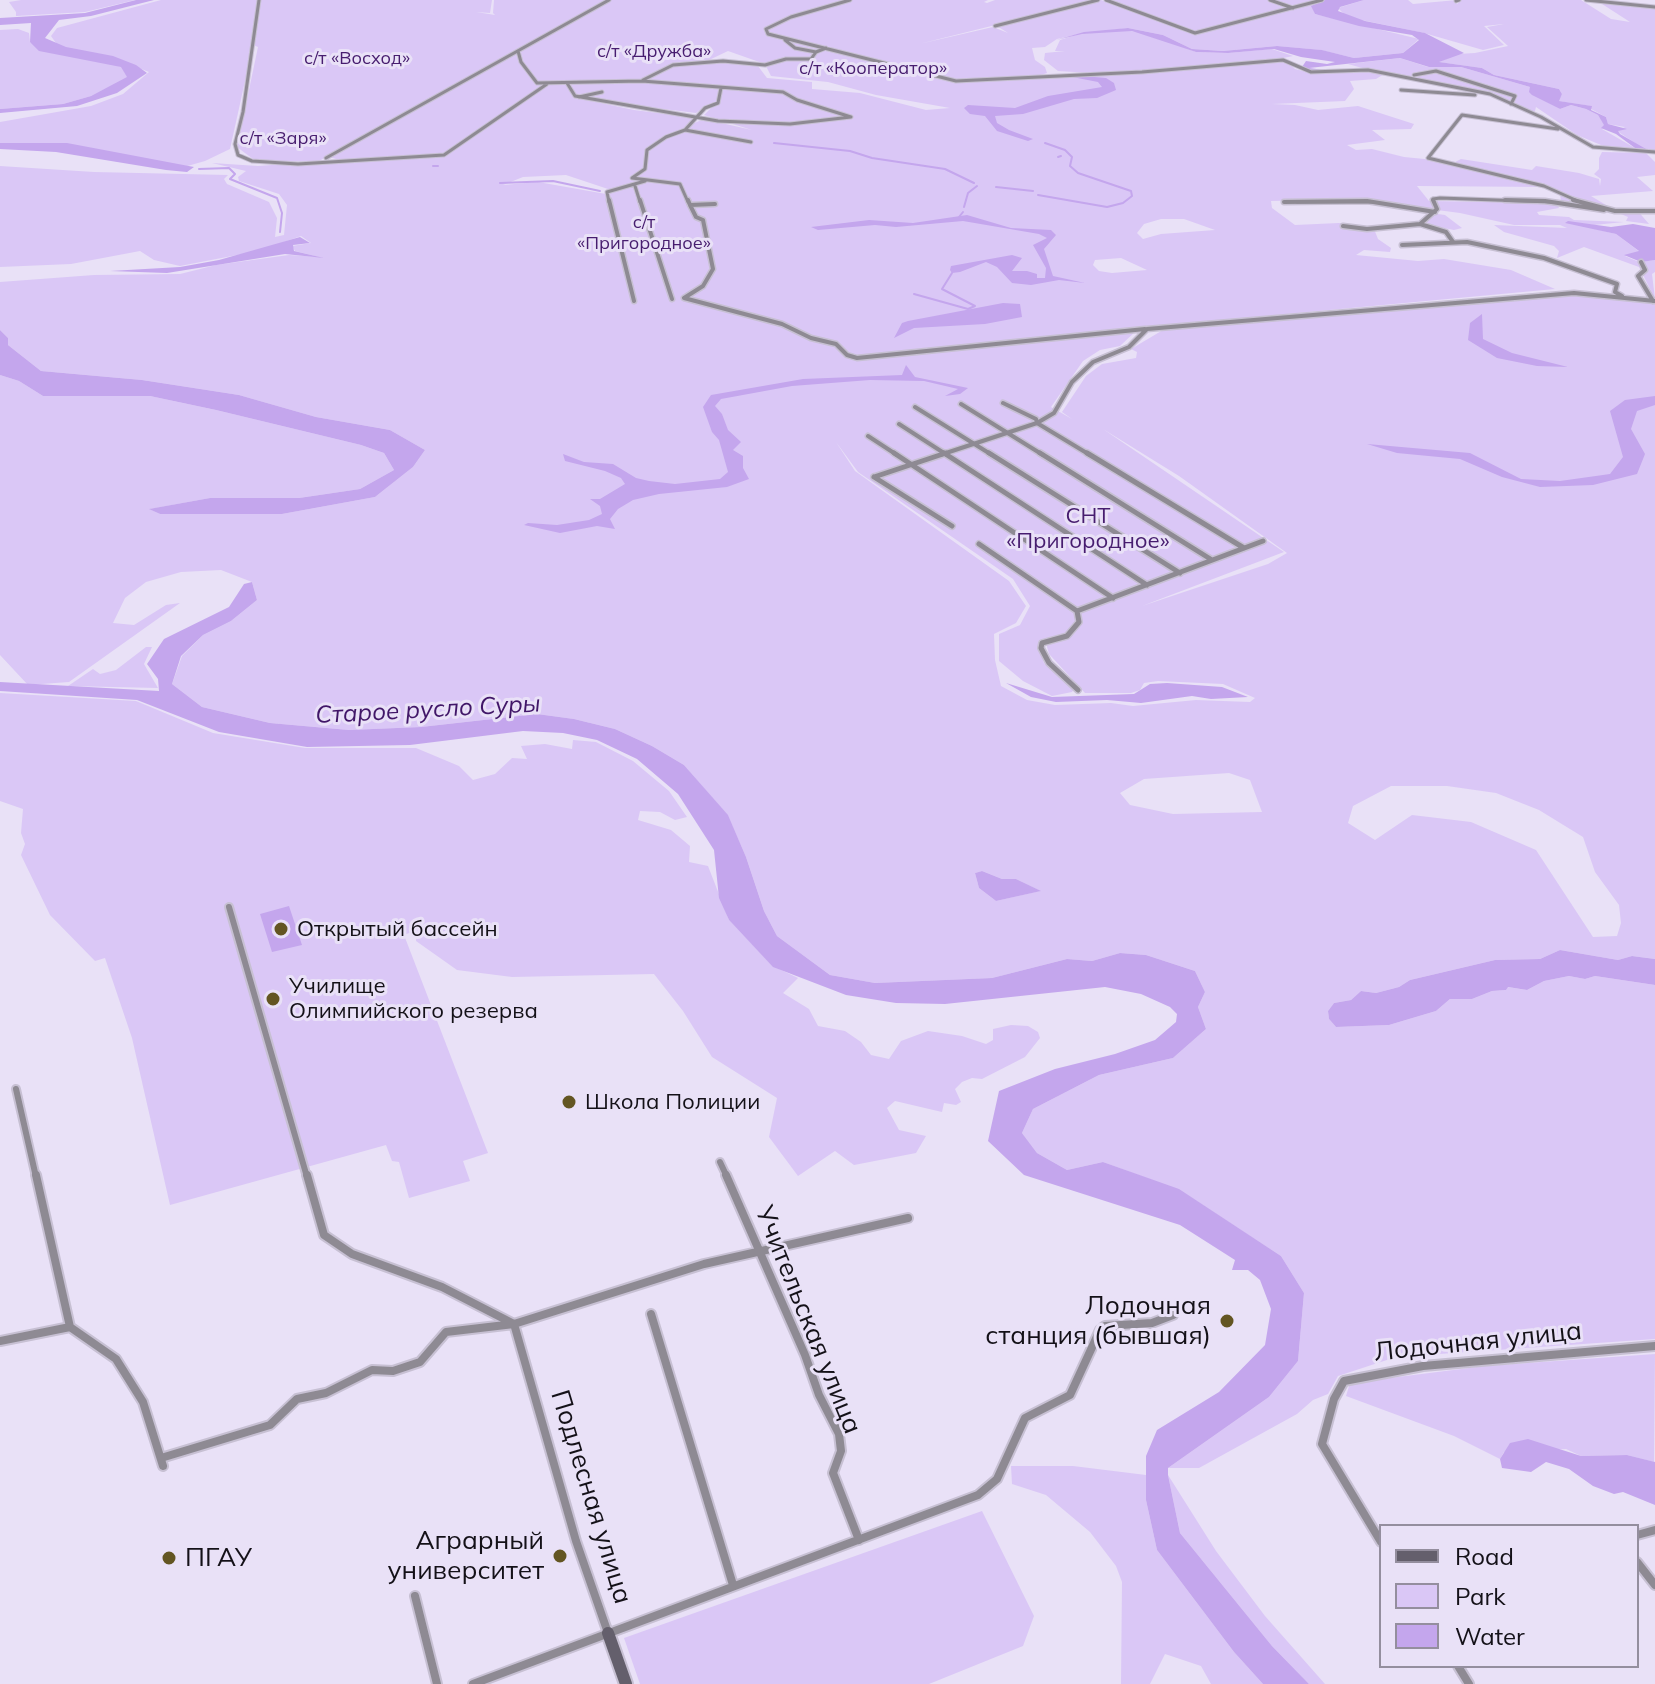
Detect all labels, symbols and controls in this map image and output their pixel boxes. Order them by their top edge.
park label: с/т «Дружба» [597,41,711,63]
park label: с/т «Восход» [304,48,410,70]
park label: с/т «Кооператор» [799,58,947,80]
park label: с/т «Заря» [240,128,326,150]
park label: с/т «Пригородное» [577,212,711,254]
park label: СНТ «Пригородное» [1006,503,1170,554]
water label: Старое русло Суры [315,690,541,730]
place label: Открытый бассейн [297,916,498,942]
marker: Открытый бассейн [272,920,290,938]
place label: Училище Олимпийского резерва [289,973,538,1024]
marker: Училище Олимпийского резерва [264,990,282,1008]
place label: Школа Полиции [585,1089,760,1115]
marker: Школа Полиции [560,1093,578,1111]
street label: Учительская улица [748,1202,868,1438]
place label: Лодочная станция (бывшая) [985,1290,1211,1352]
marker: Лодочная станция (бывшая) [1218,1312,1236,1330]
street label: Лодочная улица [1373,1316,1583,1368]
street label: Подлесная улица [544,1386,638,1608]
legend [1379,1524,1639,1668]
place label: Аграрный университет [388,1525,544,1586]
text: Road [1455,1541,1514,1571]
place label: ПГАУ [185,1542,252,1574]
marker: Аграрный университет [551,1547,569,1565]
marker: ПГАУ [160,1549,178,1567]
text: Park [1455,1581,1506,1611]
text: Water [1455,1621,1525,1651]

